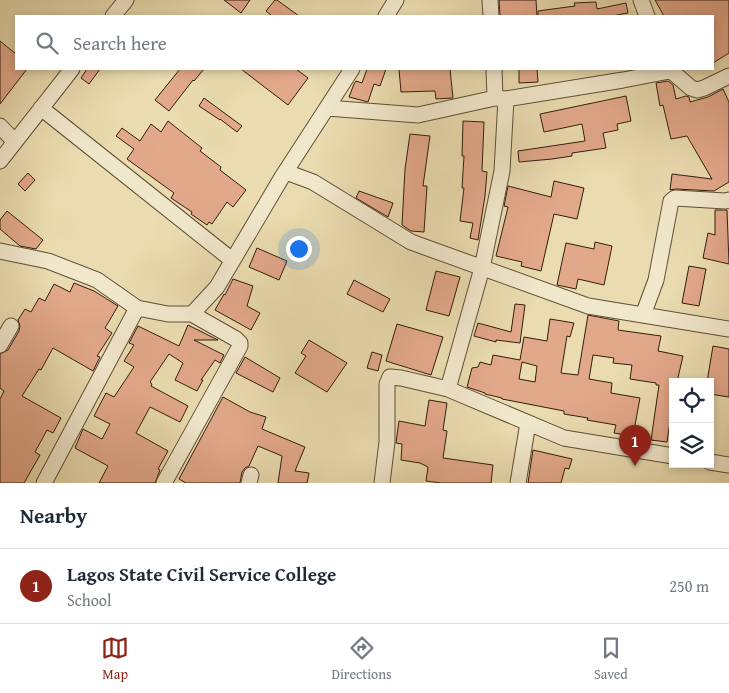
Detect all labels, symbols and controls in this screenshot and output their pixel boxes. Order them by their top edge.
search box [15,15,714,70]
icon: search [33,29,61,57]
text: Search here [73,29,167,57]
your location [286,236,312,262]
map controls [669,378,714,468]
button: locate [669,378,714,423]
button: layers [669,423,714,468]
pin: 1 [619,425,651,466]
text: Nearby [20,500,87,531]
text: Lagos State Civil Service College [67,560,336,588]
text: 1 [32,574,40,598]
text: 250 m [669,574,709,598]
text: School [67,588,111,612]
tab: Map [101,634,129,684]
tab: Directions [331,634,392,684]
tab: Saved [594,634,628,684]

